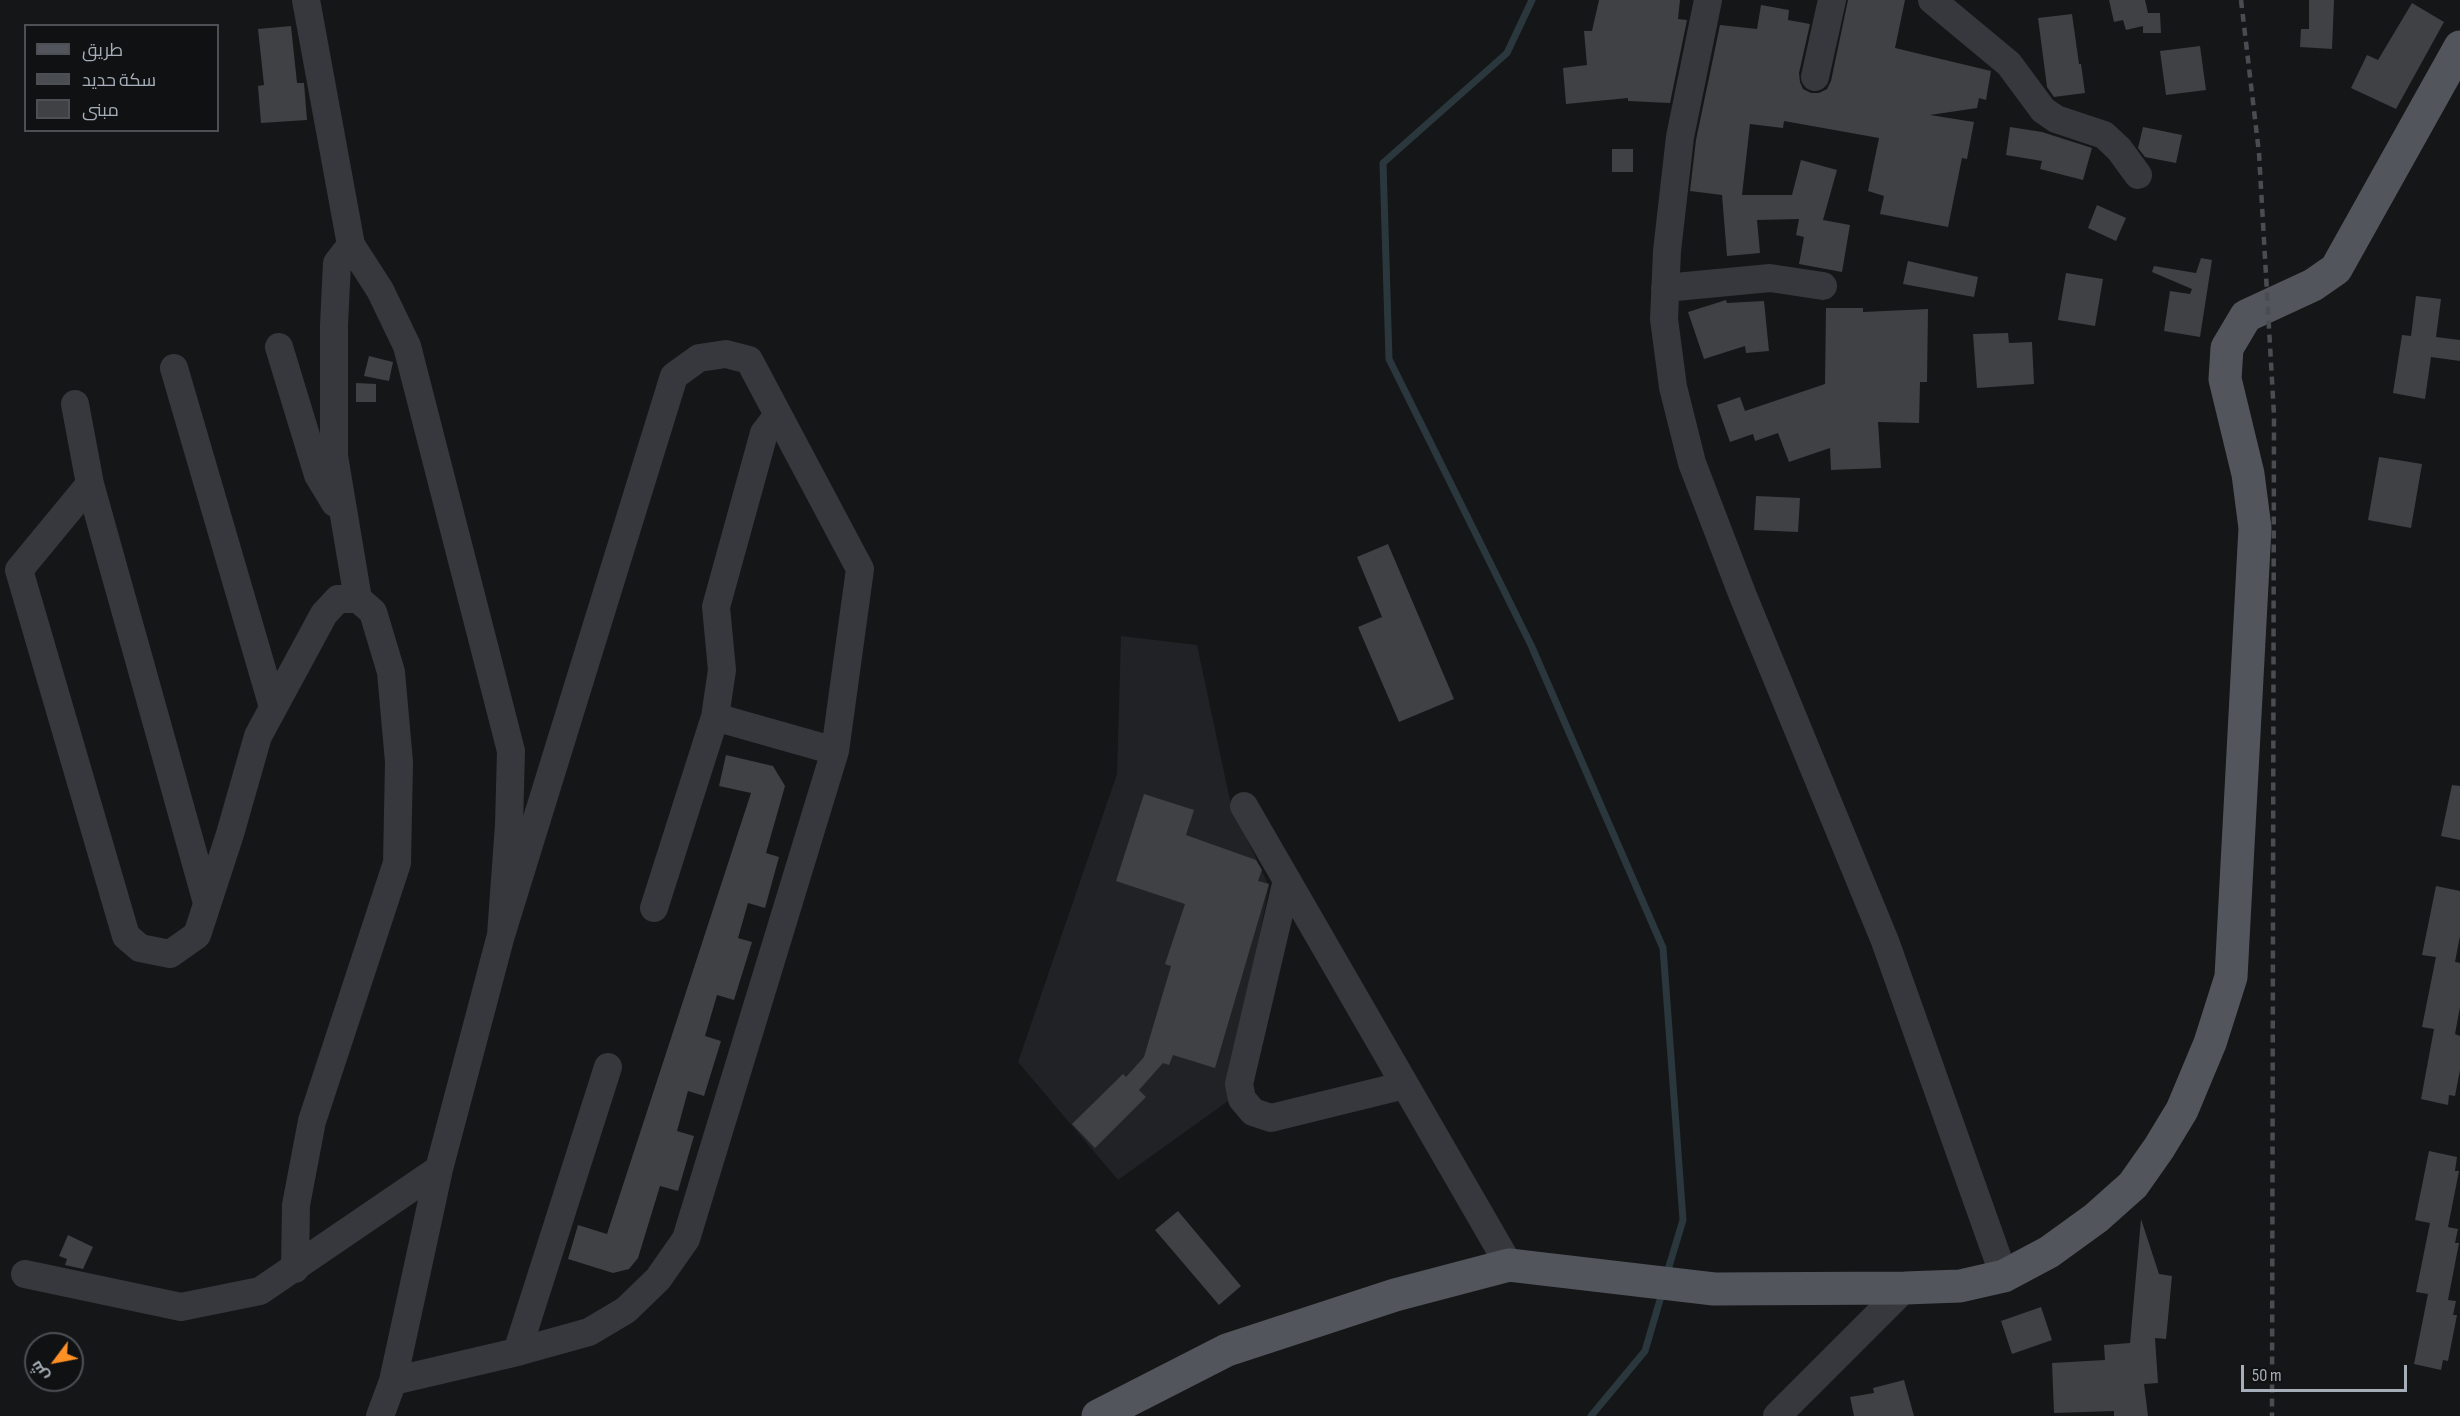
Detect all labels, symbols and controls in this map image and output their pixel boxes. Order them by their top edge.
legend [24,24,219,132]
text: طريق [82,40,123,61]
text: سكة حديد [82,70,156,91]
text: مبنى [82,100,119,121]
north arrow [24,1332,84,1392]
scale bar [2244,1353,2410,1391]
text: ش [27,1357,54,1384]
text: 50 m [2252,1365,2282,1386]

